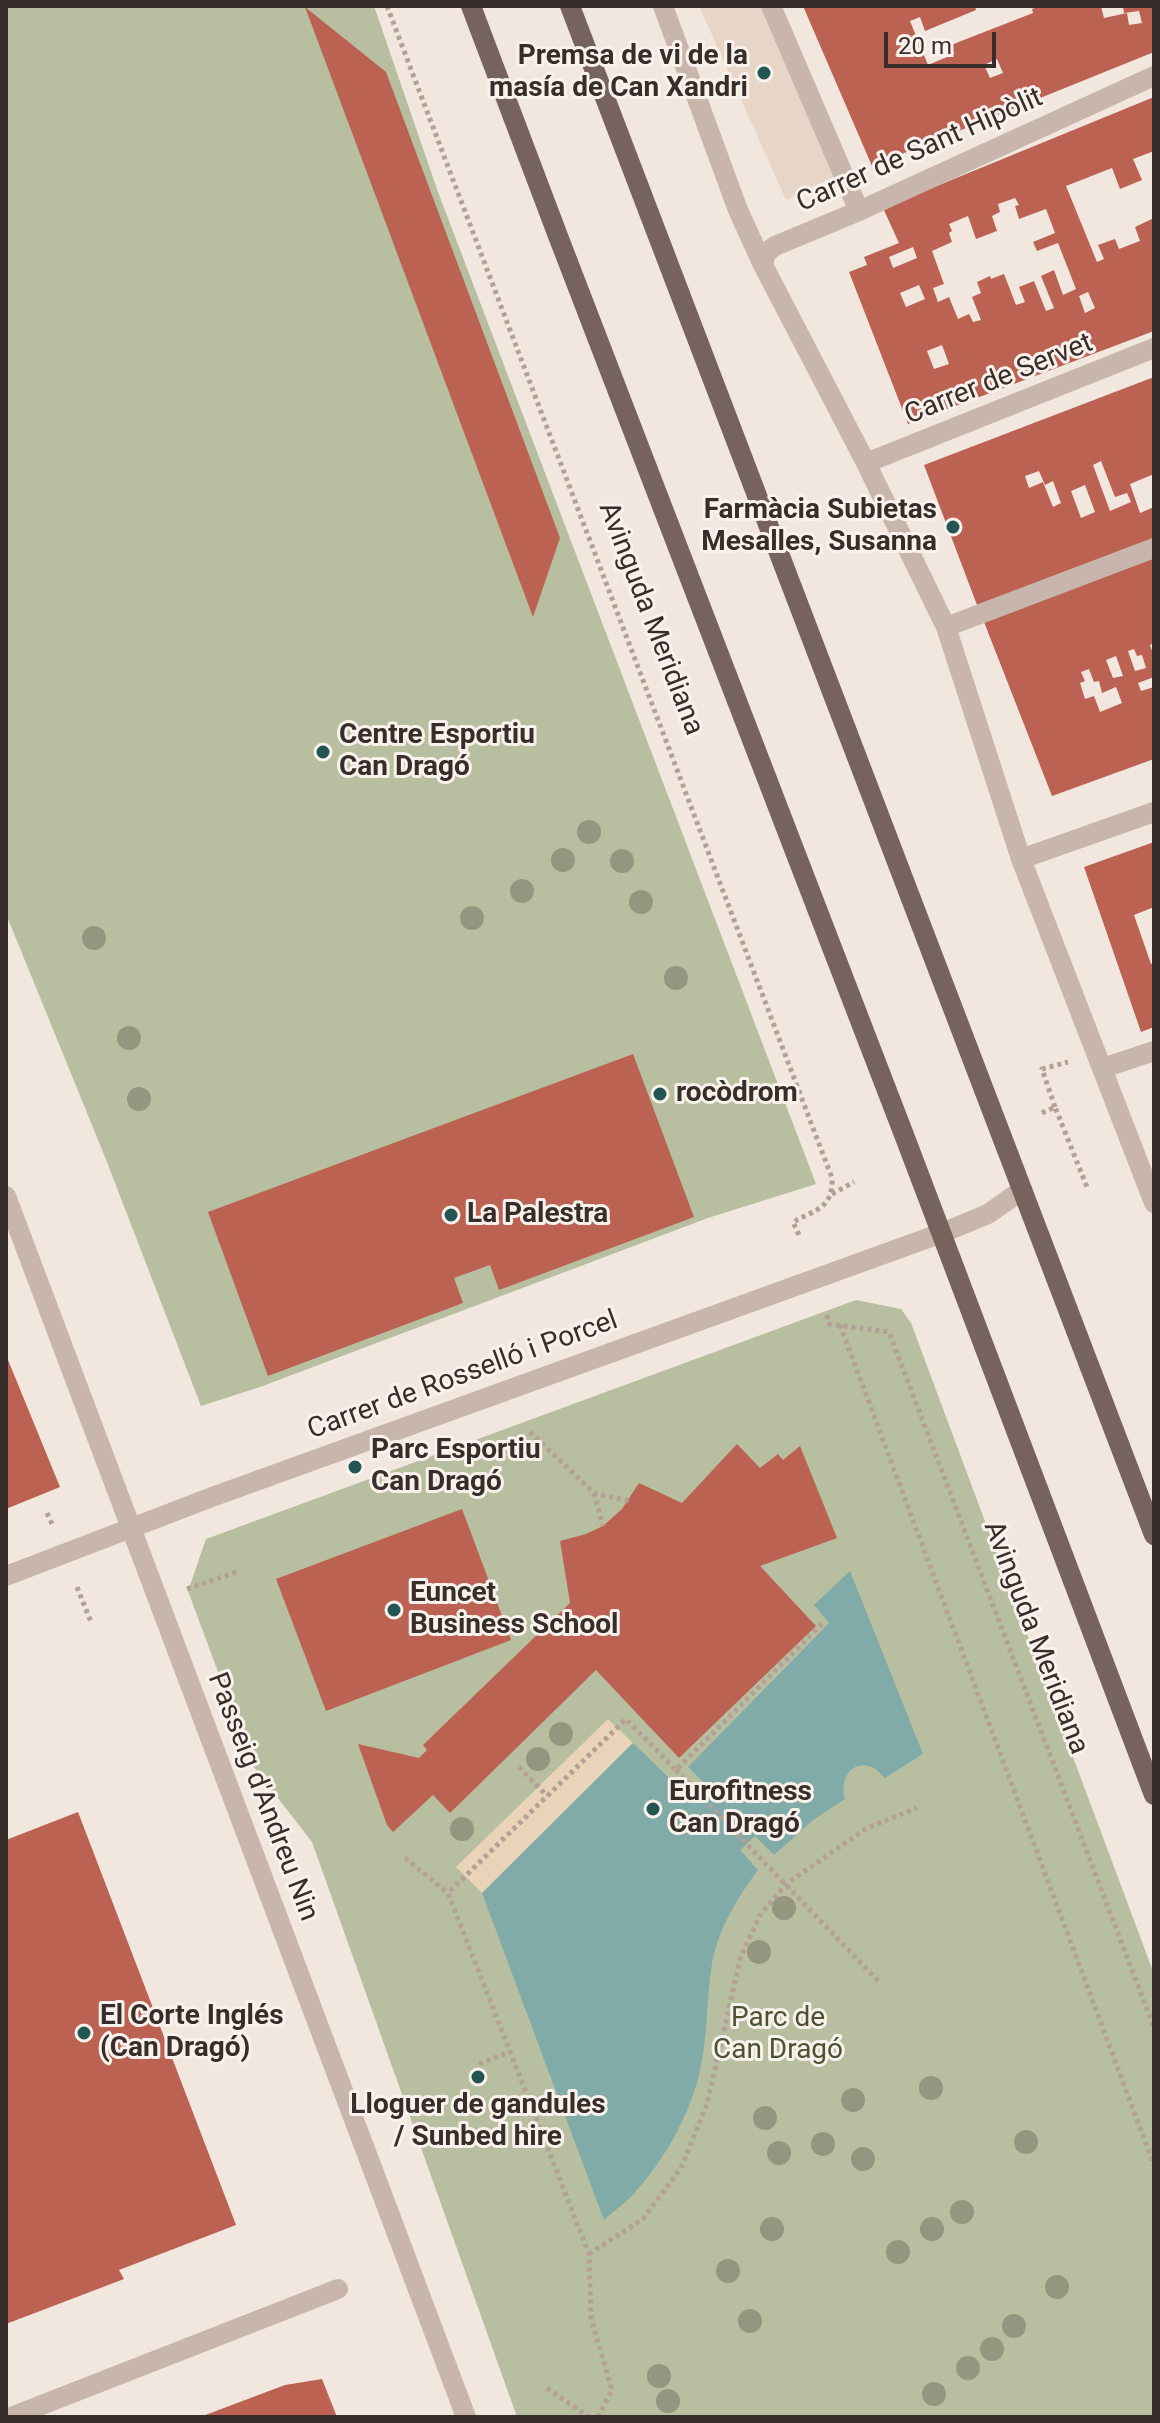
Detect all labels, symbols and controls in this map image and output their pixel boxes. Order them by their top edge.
scale bar [888,16,1000,66]
text: 20 m [898,32,952,60]
place label: Premsa de vi de la masía de Can Xandri [489,40,748,106]
marker: Premsa de vi de la masía de Can Xandri [755,64,773,82]
street label: Carrer de Sant Hipòlit [792,82,1048,220]
street label: Carrer de Servet [900,327,1098,433]
place label: Farmàcia Subietas Mesalles, Susanna [701,494,937,560]
street label: Avinguda Meridiana [590,498,710,740]
marker: Farmàcia Subietas Mesalles, Susanna [944,518,962,536]
place label: Centre Esportiu Can Dragó [339,719,535,785]
marker: Centre Esportiu Can Dragó [314,743,332,761]
place label: rocòdrom [676,1077,798,1111]
marker: rocòdrom [651,1085,669,1103]
place label: La Palestra [467,1198,608,1232]
marker: La Palestra [442,1206,460,1224]
street label: Carrer de Rosselló i Porcel [303,1304,623,1448]
place label: Parc Esportiu Can Dragó [371,1434,541,1500]
marker: Parc Esportiu Can Dragó [346,1458,364,1476]
street label: Avinguda Meridiana [975,1517,1095,1759]
place label: Euncet Business School [410,1577,618,1643]
marker: Euncet Business School [385,1601,403,1619]
street label: Passeig d'Andreu Nin [199,1668,325,1926]
place label: Eurofitness Can Dragó [669,1776,812,1842]
marker: Eurofitness Can Dragó [644,1800,662,1818]
place label: El Corte Inglés (Can Dragó) [100,2000,284,2066]
park label: Parc de Can Dragó [713,2002,843,2068]
marker: El Corte Inglés (Can Dragó) [75,2024,93,2042]
marker: Lloguer de gandules / Sunbed hire [469,2068,487,2086]
place label: Lloguer de gandules / Sunbed hire [350,2089,606,2155]

